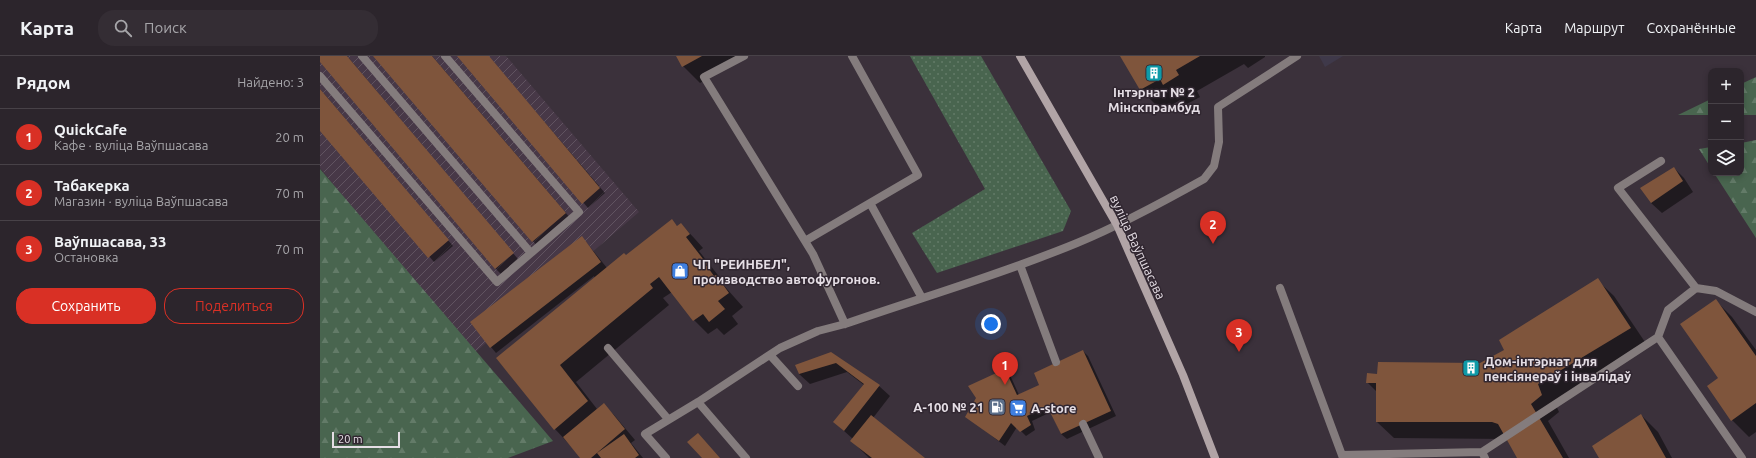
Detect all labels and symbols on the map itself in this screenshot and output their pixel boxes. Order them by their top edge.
building icon: Інтэрнат № 2 Мінскпрамбуд [1144,63,1164,83]
place label: Інтэрнат № 2 Мінскпрамбуд [1108,85,1200,114]
street label: вуліца Ваўпшасава [1108,193,1168,301]
pin: 2 [1200,211,1226,244]
place label: ЧП "РЕИНБЕЛ", производство автофургонов. [693,257,880,286]
shop icon: ЧП "РЕИНБЕЛ", производство автофургонов. [670,261,690,281]
your location [981,314,1001,334]
pin: 3 [1226,319,1252,352]
pin: 1 [992,352,1018,385]
place label: Дом-інтэрнат для пенсіянераў і інвалідаў [1484,354,1631,383]
building icon: Дом-інтэрнат для пенсіянераў і інвалідаў [1461,358,1481,378]
fuel station icon: А-100 № 21 [987,397,1007,417]
supermarket icon: А-store [1008,398,1028,418]
place label: А-100 № 21 [913,400,984,414]
place label: А-store [1031,401,1076,415]
scale bar [332,430,400,449]

